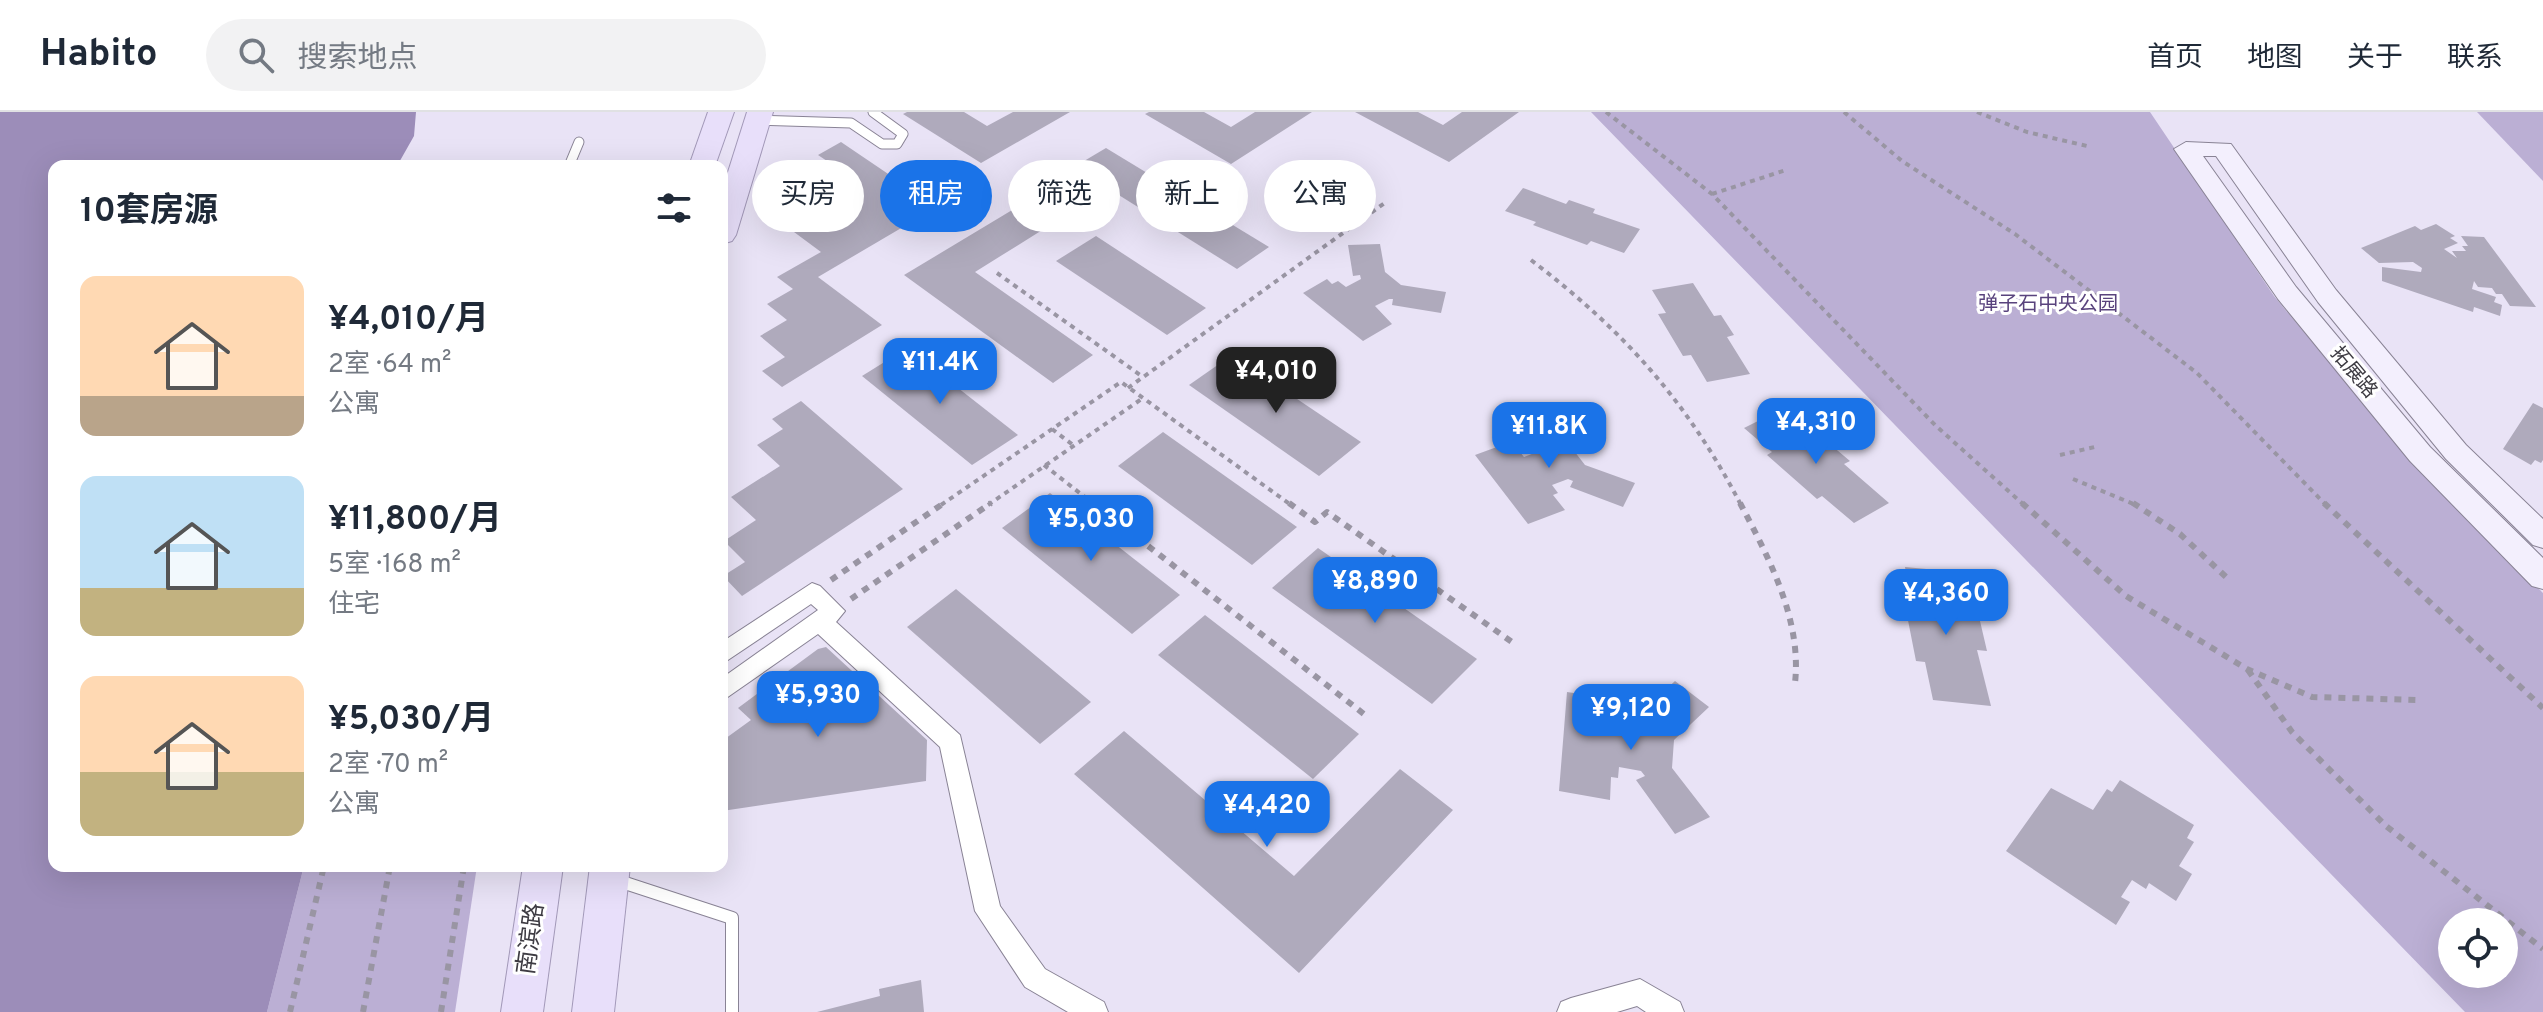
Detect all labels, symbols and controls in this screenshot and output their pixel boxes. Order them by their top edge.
search box [206,19,766,91]
text: Habito [40,31,158,80]
icon: search [234,33,278,77]
text: 搜索地点 [298,41,418,78]
text: 首页 [2147,41,2203,77]
text: 地图 [2247,41,2303,77]
text: 关于 [2347,41,2403,77]
text: 联系 [2447,41,2503,77]
chip: 买房 [752,160,864,232]
chip: 租房 [880,160,992,232]
chip: 筛选 [1008,160,1120,232]
chip: 新上 [1136,160,1248,232]
chip: 公寓 [1264,160,1376,232]
icon: filters [652,186,696,230]
text: 10套房源 [80,191,218,234]
park label: 弹子石中央公园 [1978,292,2118,318]
text: ¥4,010/月 [328,299,489,342]
icon: home [144,308,240,404]
pin: ¥11.4K [875,338,1005,406]
street label: 拓展路 [2324,342,2382,404]
text: ¥11.4K [901,347,979,380]
pin: ¥4,010 [1211,347,1341,415]
text: 2室 · 64 m² [328,349,451,382]
text: ¥4,010 [1234,356,1318,389]
text: 公寓 [328,389,380,422]
pin: ¥4,310 [1751,398,1881,466]
pin: ¥11.8K [1484,402,1614,470]
text: ¥4,310 [1775,407,1857,440]
text: ¥11.8K [1510,411,1588,444]
pin: ¥5,030 [1026,495,1156,563]
text: ¥11,800/月 [328,499,502,542]
text: ¥5,030 [1047,504,1135,537]
icon: home [144,508,240,604]
text: 5室 · 168 m² [328,549,461,582]
pin: ¥8,890 [1310,557,1440,625]
text: ¥8,890 [1331,566,1419,599]
pin: ¥4,360 [1881,569,2011,637]
text: ¥4,360 [1902,578,1990,611]
text: 住宅 [328,589,380,622]
pin: ¥5,930 [753,671,883,739]
text: ¥5,930 [775,680,861,713]
pin: ¥9,120 [1566,684,1696,752]
text: ¥9,120 [1590,693,1672,726]
text: ¥5,030/月 [328,699,494,742]
icon: home [144,708,240,804]
text: 2室 · 70 m² [328,749,448,782]
pin: ¥4,420 [1202,781,1332,849]
text: 公寓 [328,789,380,822]
text: ¥4,420 [1223,790,1311,823]
street label: 南滨路 [512,901,552,977]
map controls [2438,908,2518,988]
button: locate [2438,908,2518,988]

